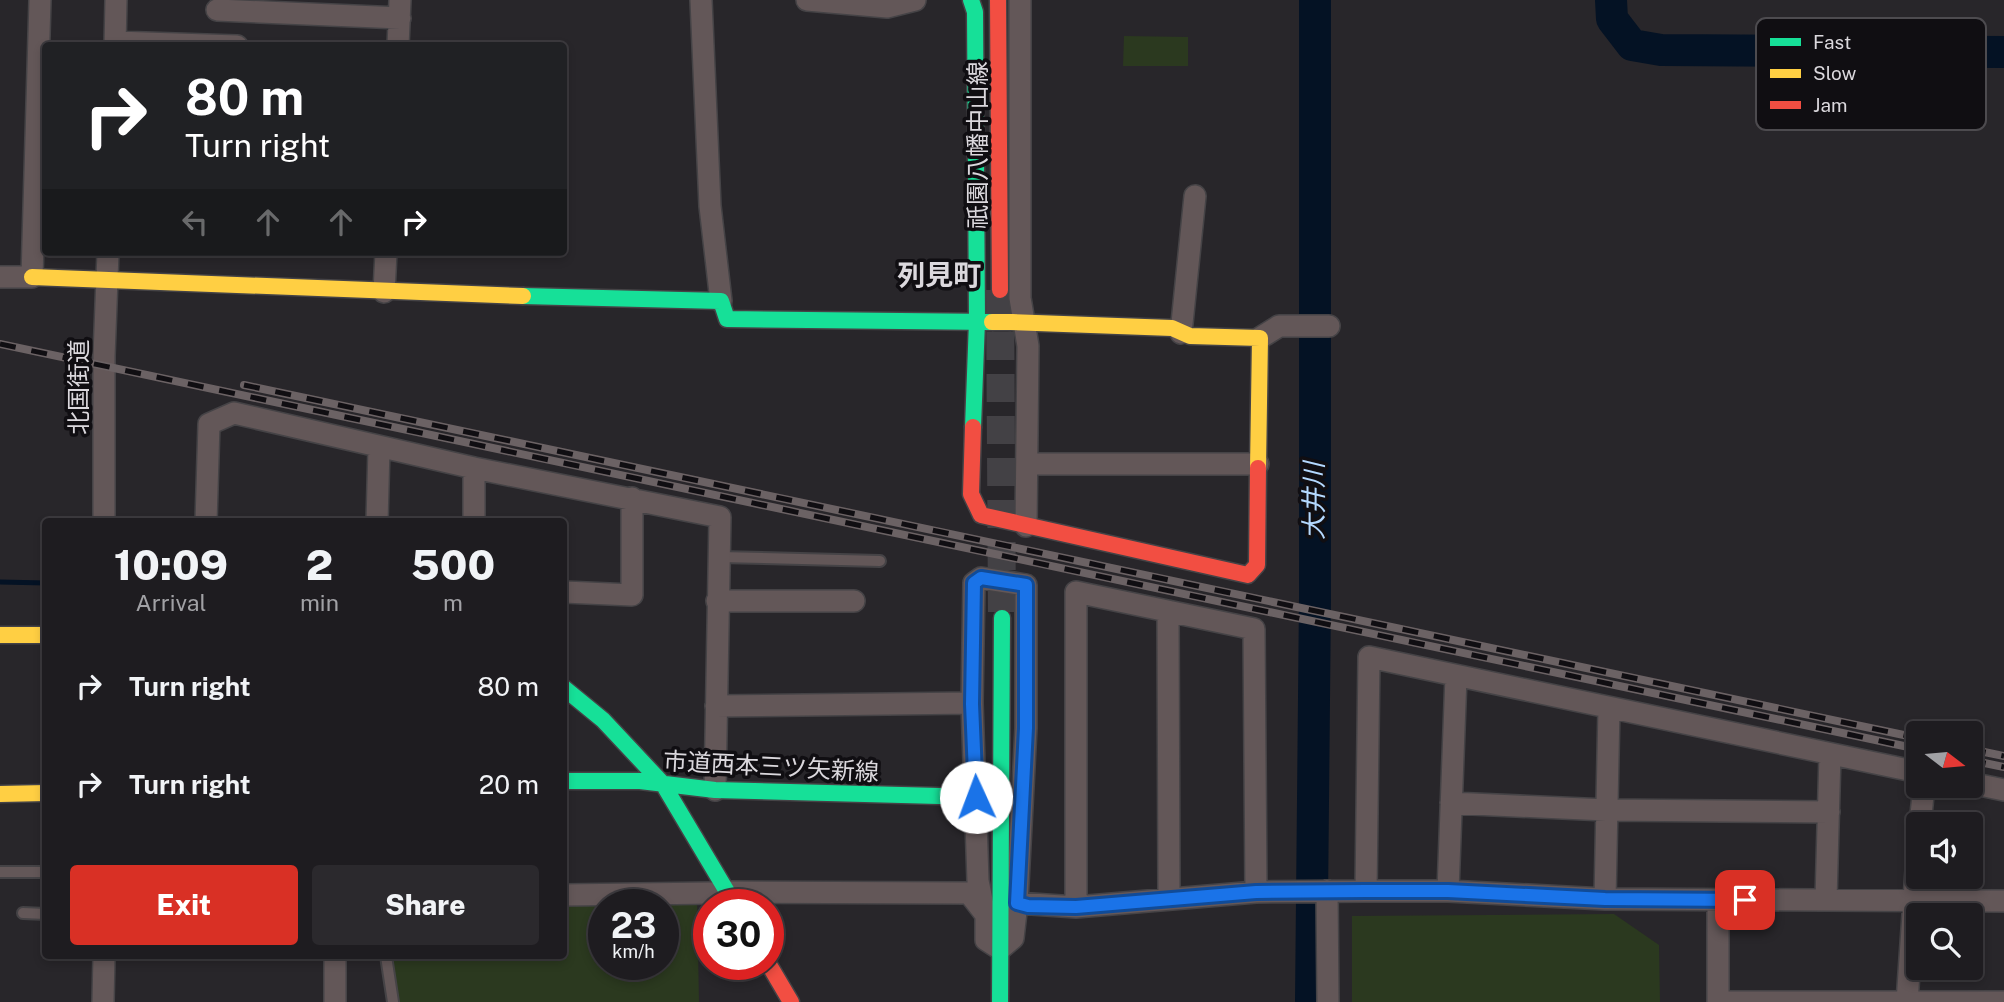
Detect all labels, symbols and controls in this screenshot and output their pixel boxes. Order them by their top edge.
legend [1756,18,1986,130]
text: Fast [1813,31,1851,53]
street label: 祇園八幡中山線 [963,61,991,229]
text: Slow [1813,62,1857,84]
text: 80 m [185,68,304,126]
icon: right [70,70,161,161]
text: Jam [1813,94,1847,116]
text: Turn right [185,127,330,164]
icon: left [176,203,214,241]
icon: ahead [249,203,287,241]
icon: ahead [322,203,360,241]
icon: right [395,203,433,241]
district label: 列見町 [897,258,981,291]
street label: 北国街道 [64,339,92,435]
water label: 大井川 [1298,459,1329,540]
text: 10:09 [114,540,228,589]
text: 2 [306,540,333,589]
text: 500 [411,540,495,589]
text: Arrival [135,589,206,616]
text: min [300,589,339,616]
text: m [443,589,463,616]
icon: right [70,667,108,705]
text: Turn right [129,671,251,702]
text: 80 m [478,671,539,702]
north arrow [1906,721,1983,798]
map controls [1906,721,1983,980]
street label: 市道西本三ツ矢新線 [662,746,880,786]
position arrow [939,760,1013,834]
icon: right [70,765,108,803]
text: Turn right [129,769,251,800]
text: 20 m [479,769,539,800]
button: sound [1906,812,1983,889]
button: Exit [70,865,298,945]
button: Share [312,865,539,945]
pin [1715,870,1775,930]
icon: arrive [1726,881,1764,919]
speed limit sign: 30 [693,889,784,980]
button: search [1906,903,1983,980]
text: 23 [611,905,656,946]
text: km/h [612,941,655,962]

